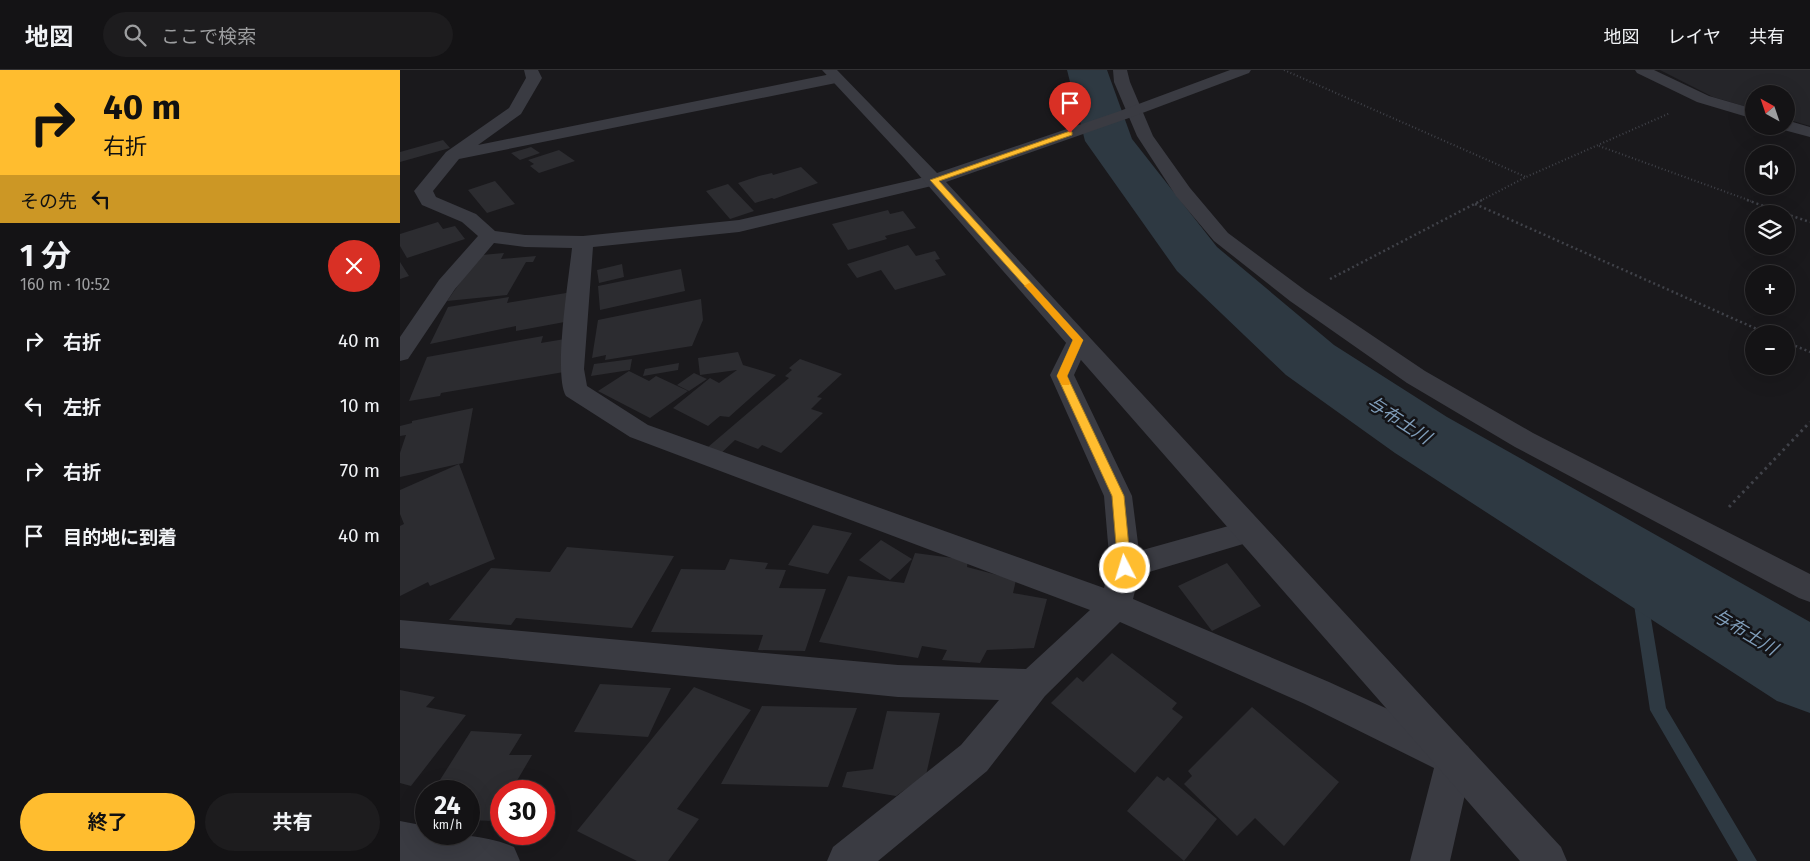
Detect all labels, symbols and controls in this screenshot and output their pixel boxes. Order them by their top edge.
search box [103,12,453,57]
icon: search [121,21,149,49]
text: 地図 [25,23,73,51]
text: ここで検索 [161,25,256,48]
text: 地図 [1604,26,1640,48]
text: レイヤ [1668,26,1721,48]
text: 共有 [1749,26,1785,48]
pin [1049,82,1091,133]
north arrow [1745,85,1795,135]
map controls [1745,85,1795,375]
text: 40 m [103,86,181,128]
icon: arrive [1056,89,1084,117]
icon: right [20,90,85,155]
text: 右折 [103,133,147,160]
button: sound [1745,145,1795,195]
icon: left [87,185,115,213]
text: その先 [20,190,77,213]
button: layers [1745,205,1795,255]
text: 1 分 [20,238,71,274]
button: close [328,240,380,292]
button: + [1745,265,1795,315]
text: 160 m · 10:52 [20,275,110,294]
button: − [1745,325,1795,375]
icon: right [20,327,48,355]
text: 40 m [338,329,380,352]
text: 右折 [63,331,101,354]
water label: 与布土川 [1363,391,1437,450]
icon: left [20,392,48,420]
text: 10 m [340,394,380,417]
text: 左折 [63,396,101,419]
icon: right [20,457,48,485]
text: 70 m [340,459,380,482]
text: 右折 [63,461,101,484]
icon: arrive [20,522,48,550]
text: 40 m [338,524,380,547]
text: 目的地に到着 [63,526,177,549]
position arrow [1098,541,1150,593]
water label: 与布土川 [1708,604,1783,661]
speed limit sign: 30 [490,780,555,845]
text: 24 [434,791,461,821]
button: 終了 [20,793,195,851]
button: 共有 [205,793,380,851]
text: km/h [433,818,462,832]

